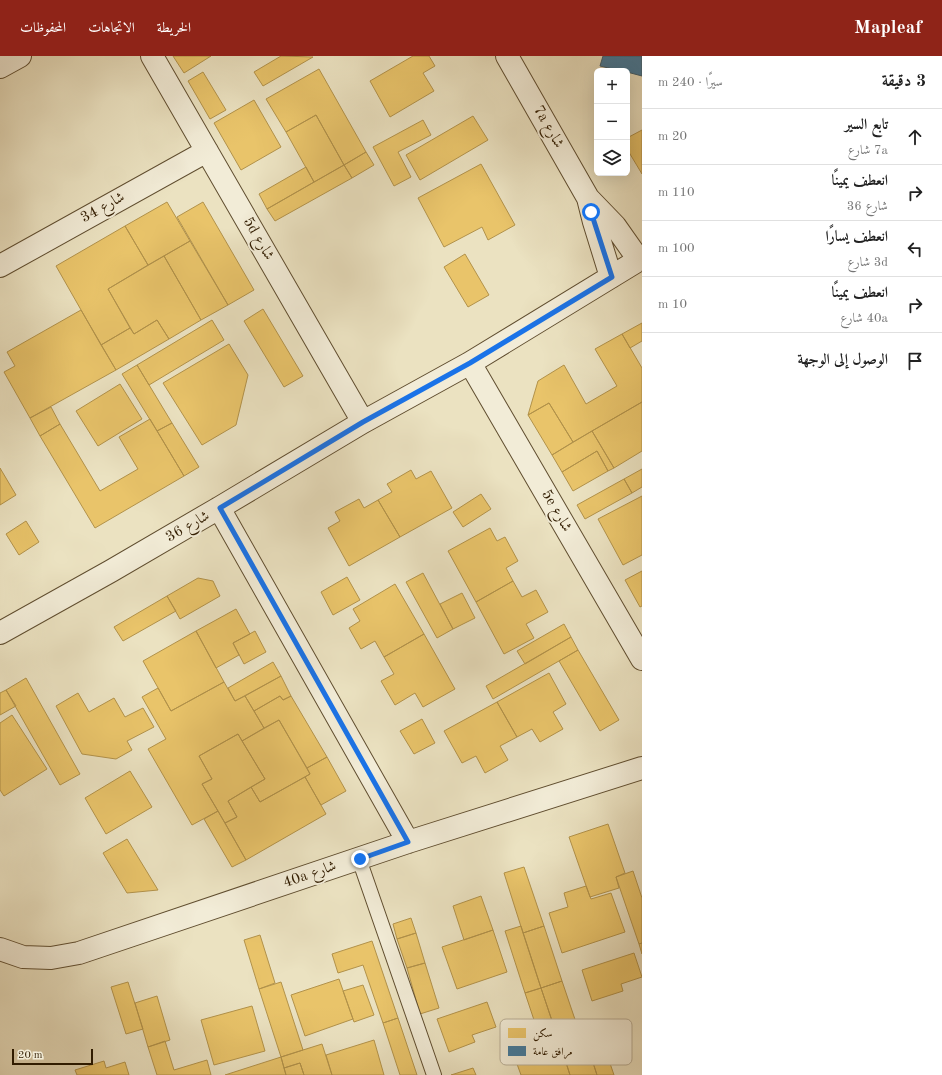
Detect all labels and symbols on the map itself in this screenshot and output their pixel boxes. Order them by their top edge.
street label: 7a شارع [526,103,566,153]
street label: شارع 34 [79,190,129,230]
route start [582,203,600,221]
street label: 5d شارع [236,215,276,265]
street label: 5e شارع [535,487,574,537]
street label: شارع 36 [164,509,214,549]
route end [351,850,369,868]
street label: 40a شارع [282,859,340,895]
legend [500,1019,632,1065]
text: سكن [533,1028,552,1042]
scale bar [12,1047,93,1066]
text: مرافق عامة [533,1047,573,1059]

